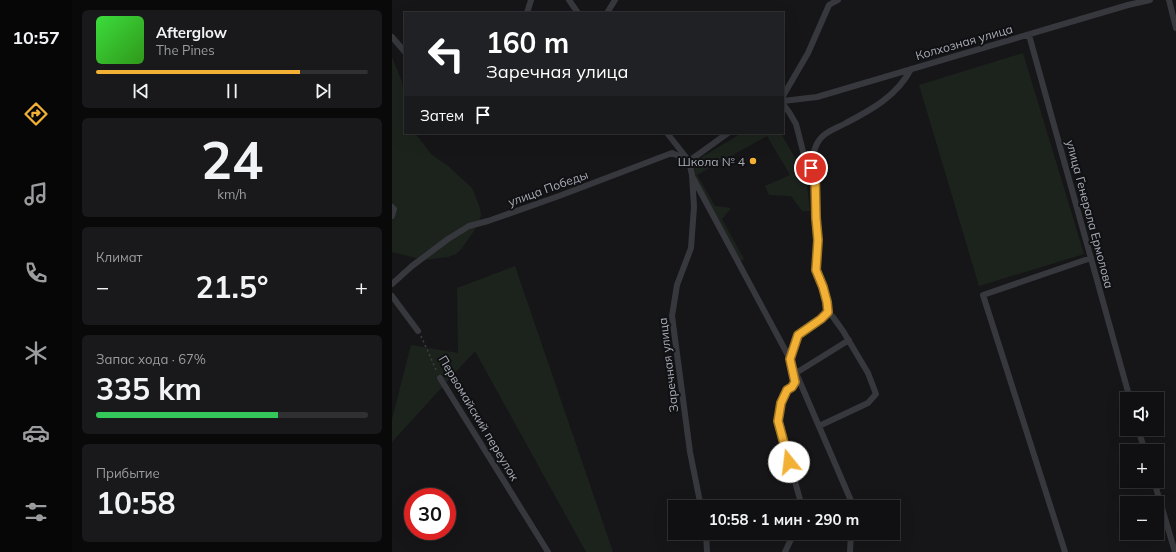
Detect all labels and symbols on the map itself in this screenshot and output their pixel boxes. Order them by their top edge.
street label: Колхозная улица [914,21,1014,63]
street label: улица Генерала Ермолова [1063,138,1117,290]
pin [794,151,828,185]
place label: Школа № 4 [678,154,745,169]
marker: Школа № 4 [748,156,758,166]
street label: улица Победы [506,167,590,209]
street label: Заречная улица [655,317,681,413]
street label: Первомайский переулок [436,353,523,484]
position arrow [768,441,810,483]
speed limit sign: 30 [404,488,456,540]

